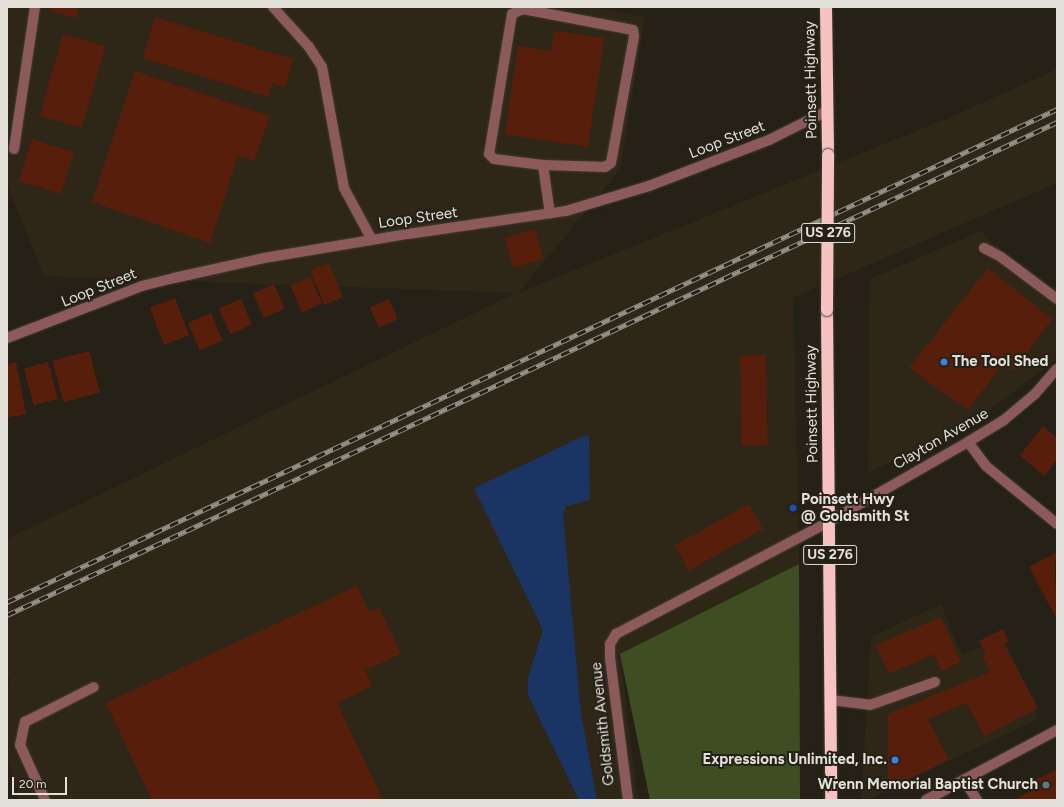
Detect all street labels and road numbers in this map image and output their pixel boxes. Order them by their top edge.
street label: Poinsett Highway [801,21,821,139]
street label: Loop Street [687,117,767,163]
street label: Loop Street [377,204,459,232]
road number: US 276 [801,221,855,245]
street label: Loop Street [59,265,139,311]
street label: Poinsett Highway [802,345,822,463]
street label: Clayton Avenue [890,405,992,473]
road number: US 276 [803,543,857,567]
street label: Goldsmith Avenue [588,661,618,787]

